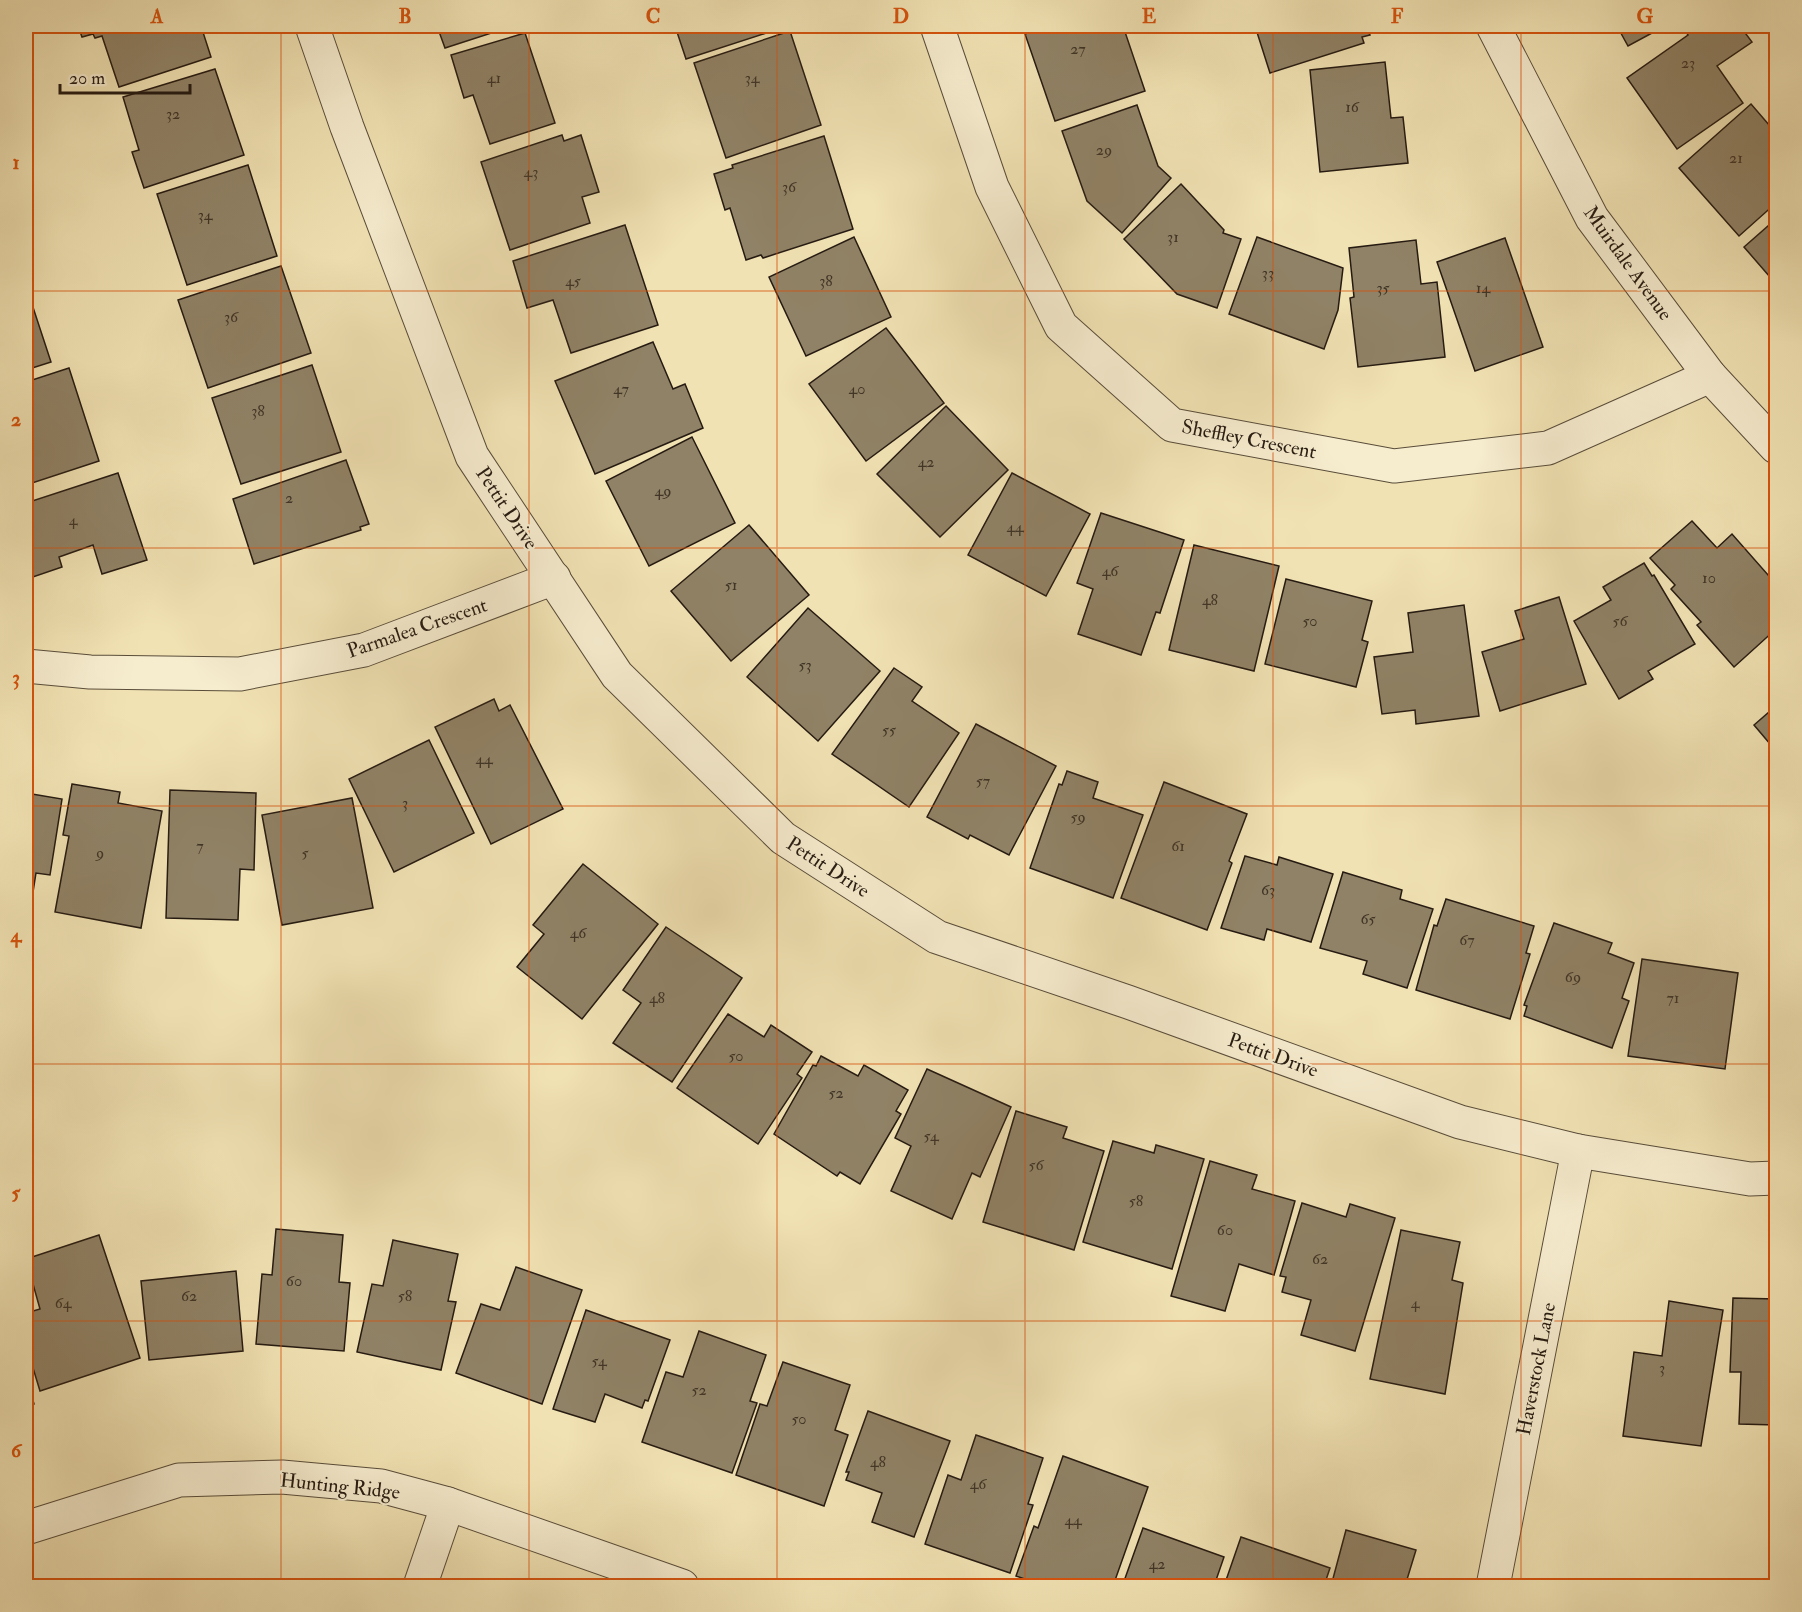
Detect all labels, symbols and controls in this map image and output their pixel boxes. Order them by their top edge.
text: A [150,4,164,29]
text: B [398,4,412,29]
text: C [646,4,660,29]
text: D [893,4,909,29]
text: E [1142,4,1157,29]
text: F [1391,4,1404,29]
text: G [1637,4,1654,29]
house number: 27 [1070,39,1086,59]
house number: 23 [1681,53,1695,73]
scale bar [60,57,190,95]
text: 20 m [69,67,105,90]
house number: 41 [487,68,501,88]
house number: 34 [745,68,761,88]
house number: 16 [1345,97,1360,117]
house number: 32 [166,104,180,124]
house number: 29 [1096,140,1112,160]
house number: 21 [1729,148,1743,168]
text: 1 [12,150,20,175]
house number: 43 [524,162,538,182]
house number: 36 [782,177,797,197]
street label: Muirdale Avenue [1578,201,1678,325]
house number: 34 [198,205,214,225]
house number: 31 [1167,227,1179,247]
house number: 33 [1262,263,1274,283]
house number: 45 [565,271,581,291]
house number: 38 [819,271,833,291]
house number: 35 [1376,278,1390,298]
house number: 14 [1476,278,1492,298]
house number: 36 [224,307,239,327]
house number: 47 [613,379,629,399]
house number: 40 [849,379,865,399]
house number: 38 [251,401,265,421]
text: 2 [11,407,21,432]
street label: Sheffley Crescent [1180,414,1319,464]
house number: 42 [918,452,934,472]
street label: Pettit Drive [470,462,544,554]
house number: 49 [655,481,671,501]
house number: 2 [285,488,293,508]
house number: 4 [69,510,79,530]
house number: 44 [1006,517,1025,537]
house number: 46 [1102,561,1119,581]
house number: 10 [1702,568,1716,588]
house number: 51 [725,575,737,595]
house number: 48 [1202,590,1219,610]
street label: Parmalea Crescent [344,592,491,664]
house number: 50 [1302,611,1318,631]
house number: 56 [1612,611,1628,631]
house number: 53 [798,655,812,675]
text: 3 [12,665,20,690]
house number: 55 [882,720,896,740]
house number: 44 [475,749,494,769]
house number: 57 [976,771,991,791]
house number: 3 [402,793,408,813]
house number: 59 [1070,807,1086,827]
street label: Pettit Drive [782,831,874,903]
house number: 7 [196,836,204,856]
house number: 61 [1171,836,1185,856]
house number: 9 [95,843,104,863]
house number: 5 [301,843,309,863]
house number: 63 [1261,880,1275,900]
house number: 65 [1360,909,1376,929]
text: 4 [10,923,23,948]
house number: 46 [570,923,587,943]
house number: 67 [1459,930,1475,950]
house number: 69 [1565,967,1581,987]
house number: 48 [649,988,666,1008]
house number: 71 [1666,988,1680,1008]
street label: Pettit Drive [1224,1027,1322,1083]
house number: 50 [728,1046,744,1066]
house number: 52 [828,1083,844,1103]
house number: 54 [923,1126,940,1146]
house number: 56 [1028,1155,1044,1175]
text: 5 [12,1180,22,1205]
house number: 58 [1129,1191,1144,1211]
house number: 60 [1217,1220,1233,1240]
house number: 62 [1312,1249,1328,1269]
house number: 60 [286,1271,302,1291]
house number: 62 [181,1286,197,1306]
house number: 58 [398,1286,413,1306]
house number: 64 [55,1293,73,1313]
house number: 4 [1411,1293,1421,1313]
street label: Haverstock Lane [1511,1301,1561,1437]
house number: 54 [591,1351,608,1371]
house number: 3 [1659,1358,1665,1378]
house number: 52 [691,1380,707,1400]
house number: 50 [791,1409,807,1429]
text: 6 [11,1438,23,1463]
house number: 48 [870,1452,887,1472]
street label: Hunting Ridge [279,1467,401,1505]
house number: 46 [970,1474,987,1494]
house number: 44 [1064,1510,1083,1530]
house number: 42 [1149,1554,1165,1574]

